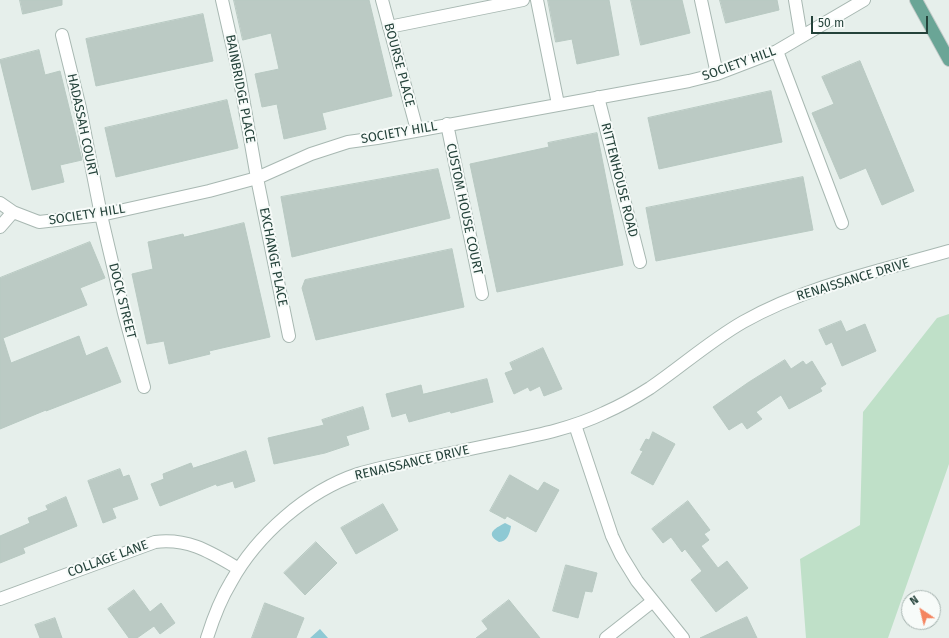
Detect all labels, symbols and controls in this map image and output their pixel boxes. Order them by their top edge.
scale bar [813,8,930,34]
text: 50 m [818,16,844,30]
street label: BOURSE PLACE [380,21,418,109]
street label: BAINBRIDGE PLACE [222,33,258,145]
street label: SOCIETY HILL [700,43,778,85]
street label: HADASSAH COURT [63,72,101,178]
street label: SOCIETY HILL [360,119,438,147]
street label: RITTENHOUSE ROAD [597,121,641,239]
street label: CUSTOM HOUSE COURT [442,142,486,276]
street label: SOCIETY HILL [48,201,126,229]
street label: EXCHANGE PLACE [256,206,290,308]
street label: RENAISSANCE DRIVE [795,255,911,305]
street label: DOCK STREET [105,261,139,341]
street label: RENAISSANCE DRIVE [353,442,471,484]
street label: COLLAGE LANE [66,537,150,581]
north arrow [901,590,941,630]
text: N [908,593,921,608]

